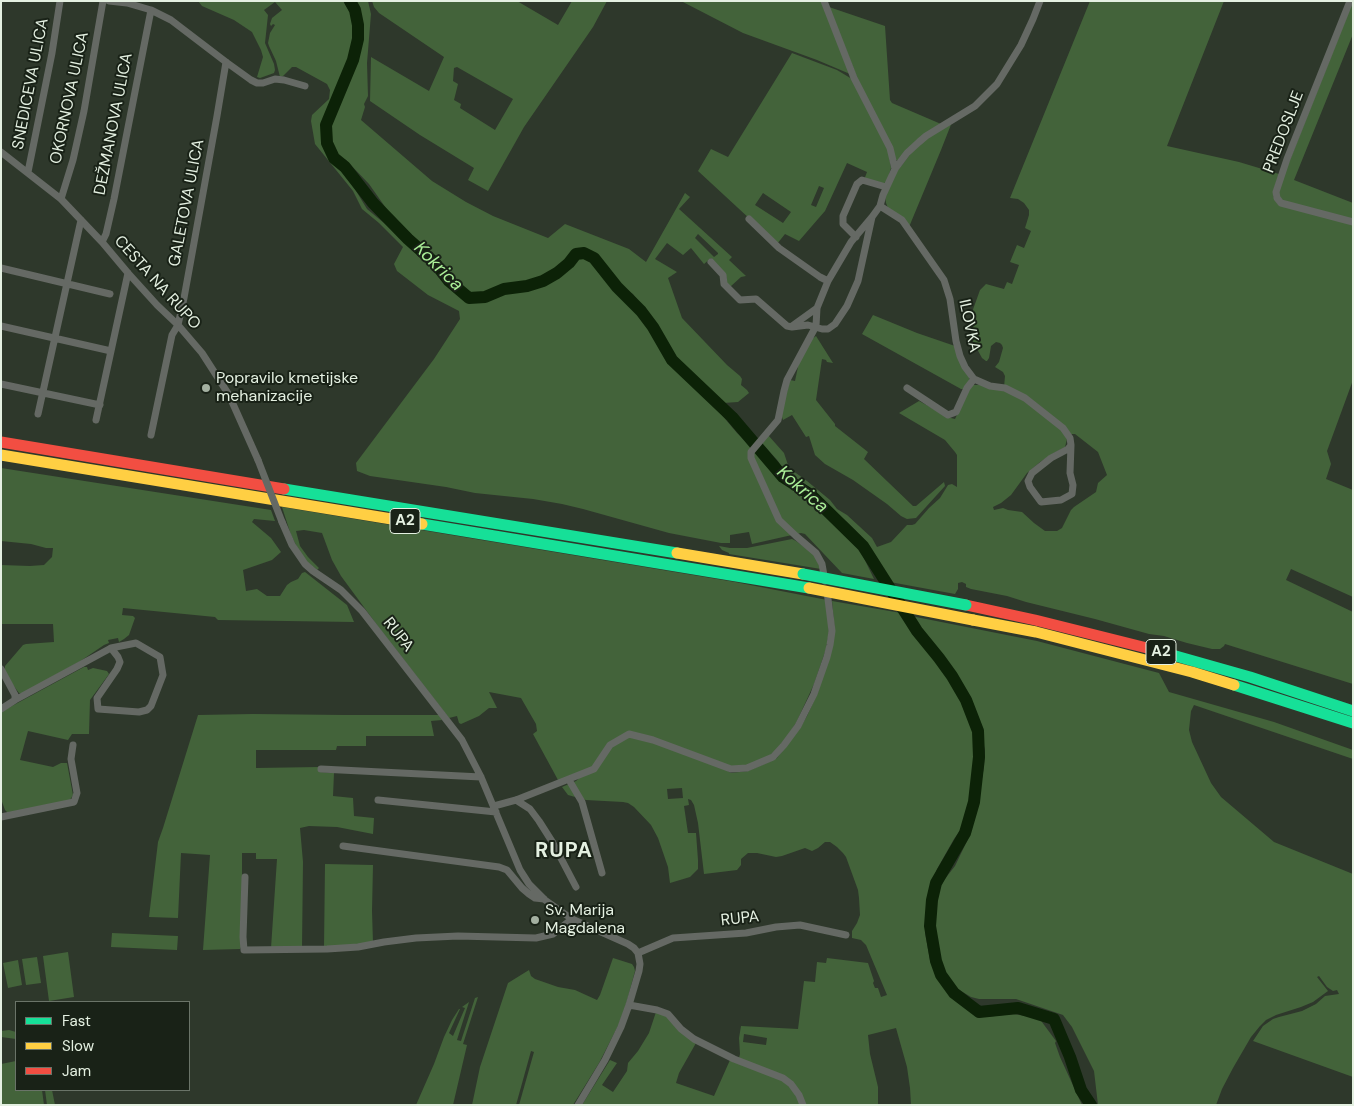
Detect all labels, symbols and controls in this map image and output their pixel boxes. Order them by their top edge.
street label: SNEDICEVA ULICA [9,17,53,151]
street label: OKORNOVA ULICA [47,30,93,166]
street label: DEŽMANOVA ULICA [91,51,137,197]
street label: PREDOSLJE [1260,88,1308,176]
street label: GALETOVA ULICA [165,138,209,268]
street label: CESTA NA RUPO [110,232,204,334]
water label: Kokrica [409,238,467,296]
street label: ILOVKA [954,298,984,354]
place label: Popravilo kmetijske mehanizacije [216,369,358,407]
marker: Popravilo kmetijske mehanizacije [200,382,212,394]
water label: Kokrica [772,462,832,518]
road number: A2 [390,508,420,534]
street label: RUPA [379,614,417,656]
road number: A2 [1146,640,1176,664]
district label: RUPA [535,838,593,864]
place label: Sv. Marija Magdalena [545,901,625,939]
street label: RUPA [720,907,760,931]
marker: Sv. Marija Magdalena [529,914,541,926]
legend [15,1001,190,1091]
text: Fast [62,1011,91,1031]
text: Slow [62,1036,94,1056]
text: Jam [62,1061,91,1081]

